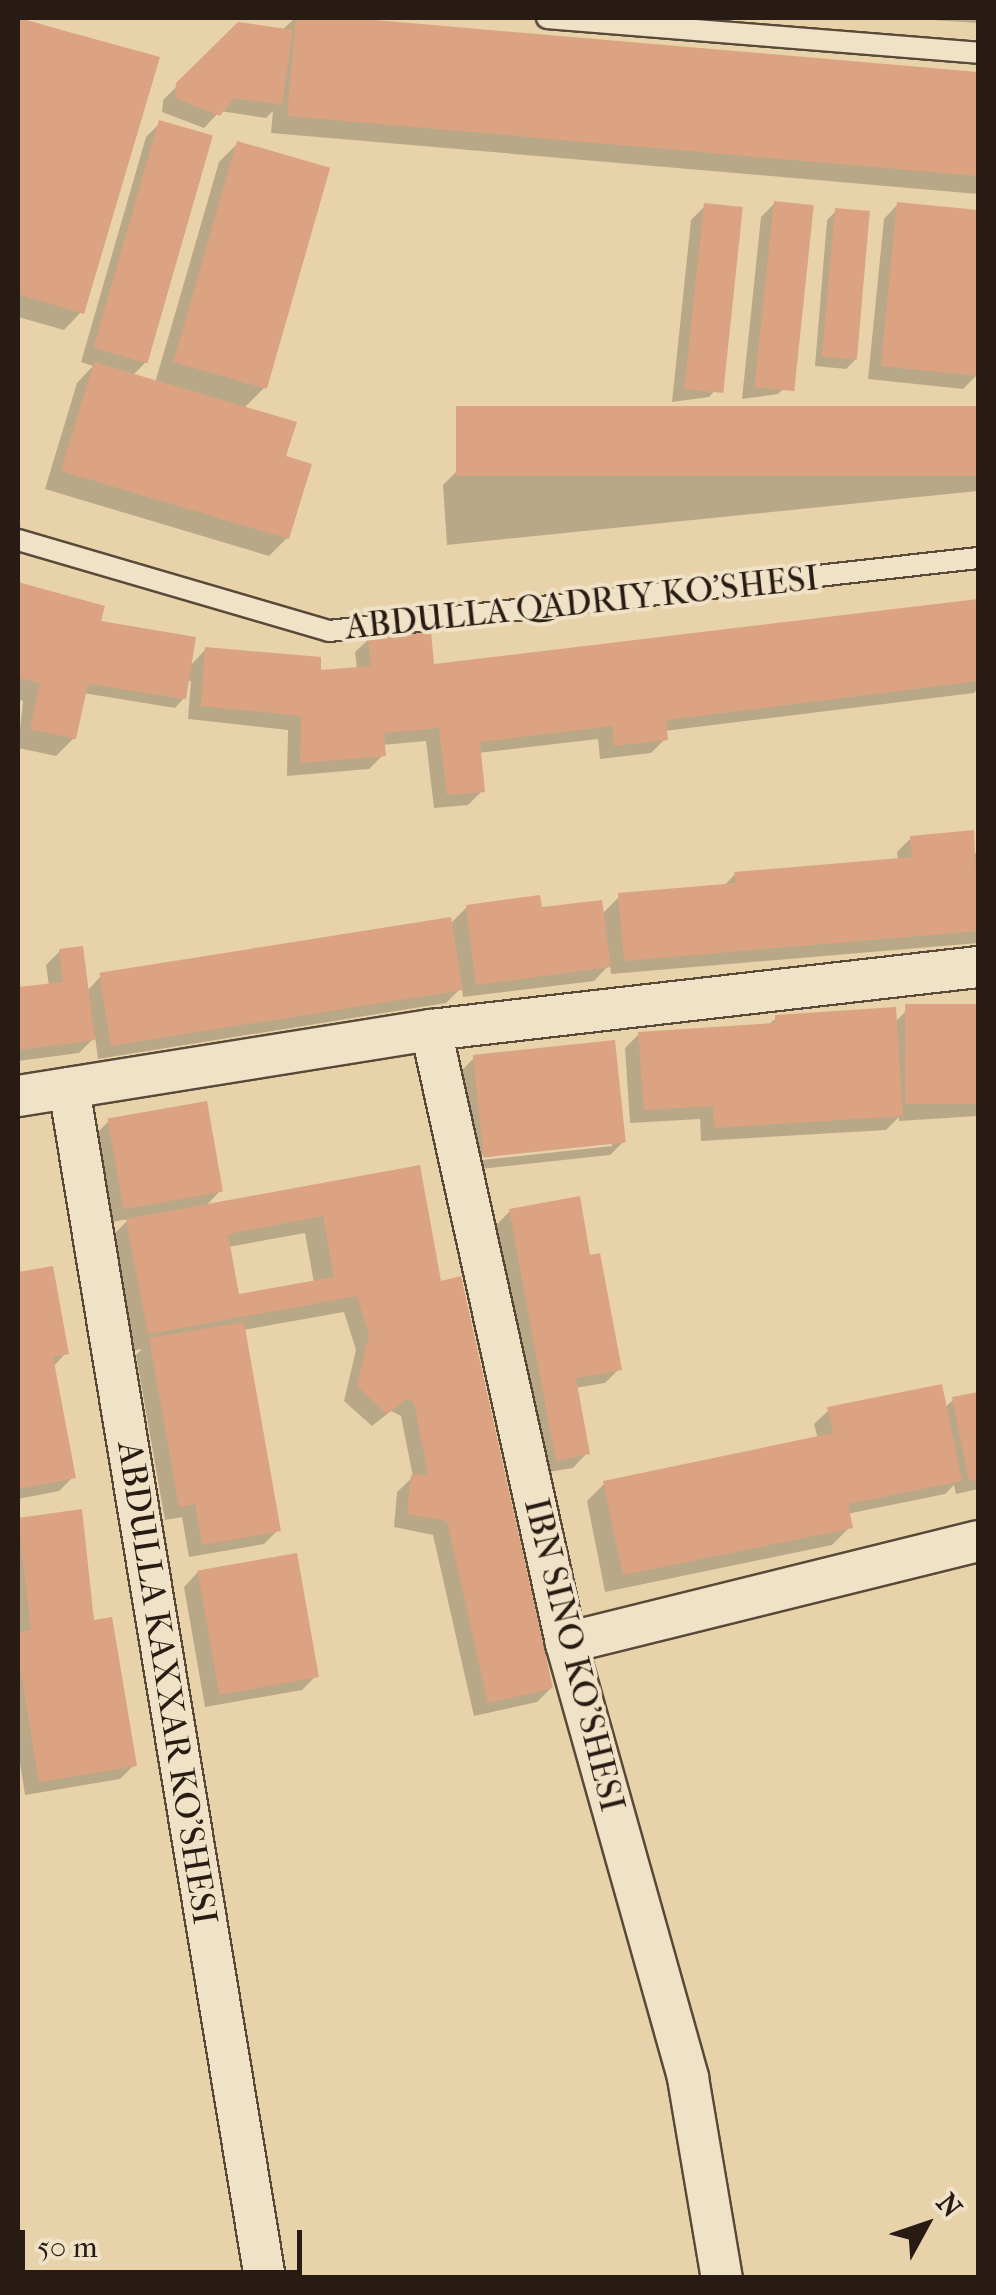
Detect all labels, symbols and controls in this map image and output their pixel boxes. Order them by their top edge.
street label: ABDULLA QADRIY KO'SHESI [343,557,821,649]
street label: ABDULLA KAXXAR KO'SHESI [108,1438,226,1928]
street label: IBN SINO KO'SHESI [515,1494,633,1816]
north arrow [876,2175,976,2275]
text: N [930,2187,969,2224]
scale bar [25,2210,308,2272]
text: 50 m [37,2230,98,2265]

